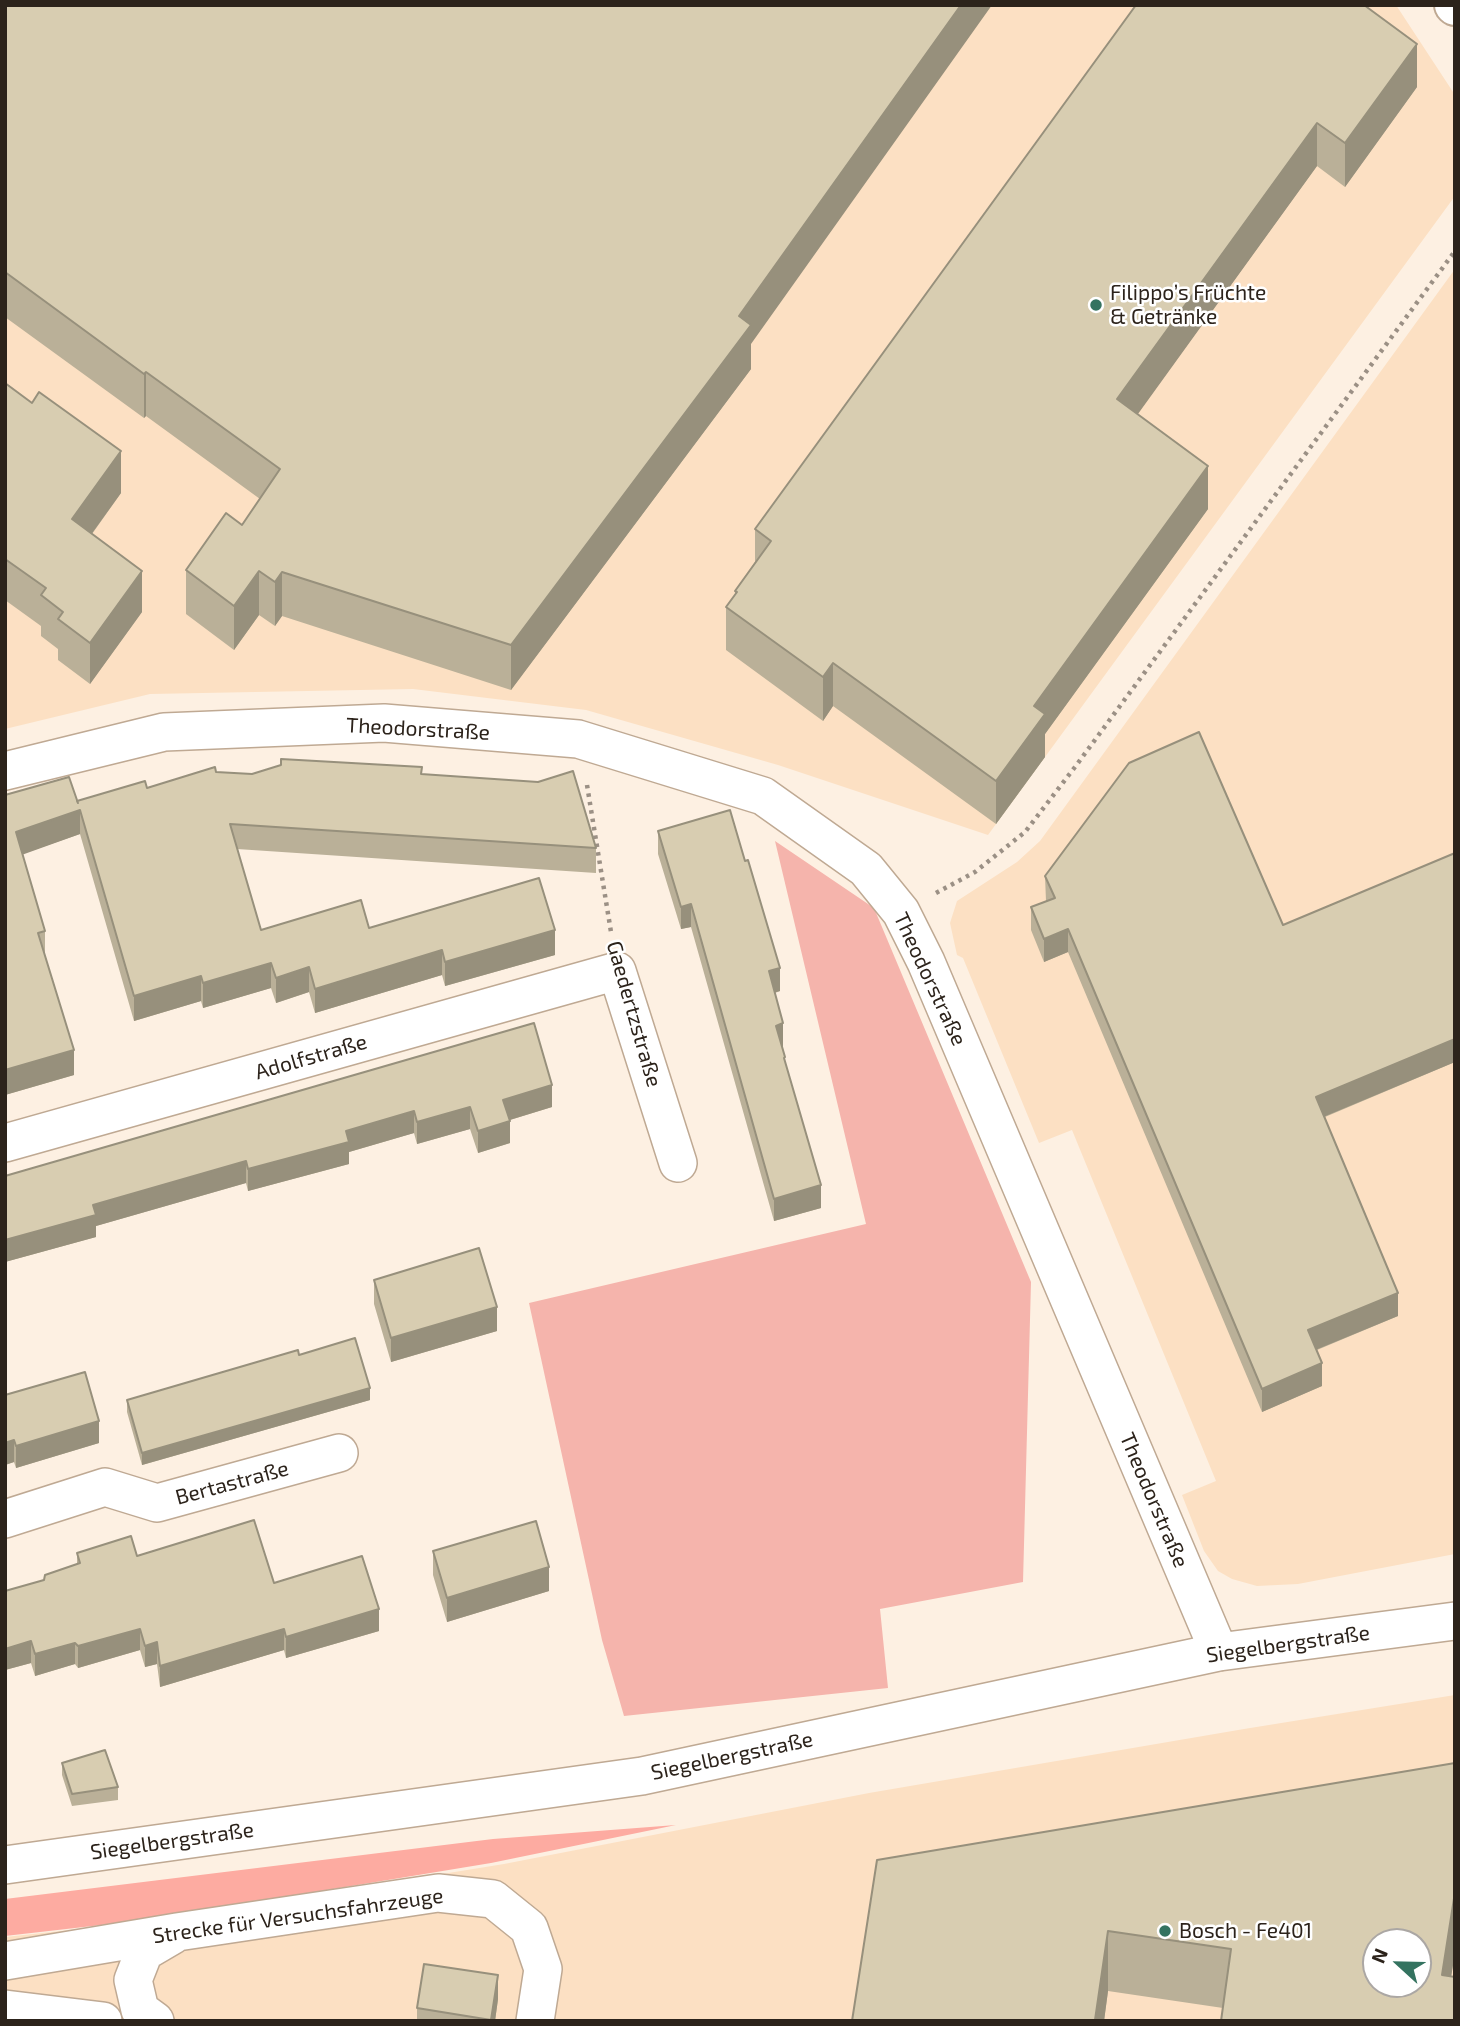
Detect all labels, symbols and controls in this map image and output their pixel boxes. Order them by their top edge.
place label: Filippo’s Früchte & Getränke [1110,280,1266,330]
marker: Filippo’s Früchte & Getränke [1088,297,1104,313]
street label: Theodorstraße [345,713,491,745]
street label: Theodorstraße [888,908,972,1050]
street label: Gaedertzstraße [601,938,667,1090]
street label: Adolfstraße [252,1029,370,1085]
street label: Theodorstraße [1114,1429,1194,1571]
street label: Bertastraße [173,1456,291,1510]
street label: Siegelbergstraße [1205,1620,1371,1668]
street label: Siegelbergstraße [649,1727,815,1785]
street label: Siegelbergstraße [89,1817,255,1865]
street label: Strecke für Versuchsfahrzeuge [151,1883,445,1949]
place label: Bosch - Fe401 [1179,1918,1312,1944]
marker: Bosch - Fe401 [1157,1923,1173,1939]
north arrow [1362,1928,1432,1998]
text: N [1366,1945,1392,1966]

